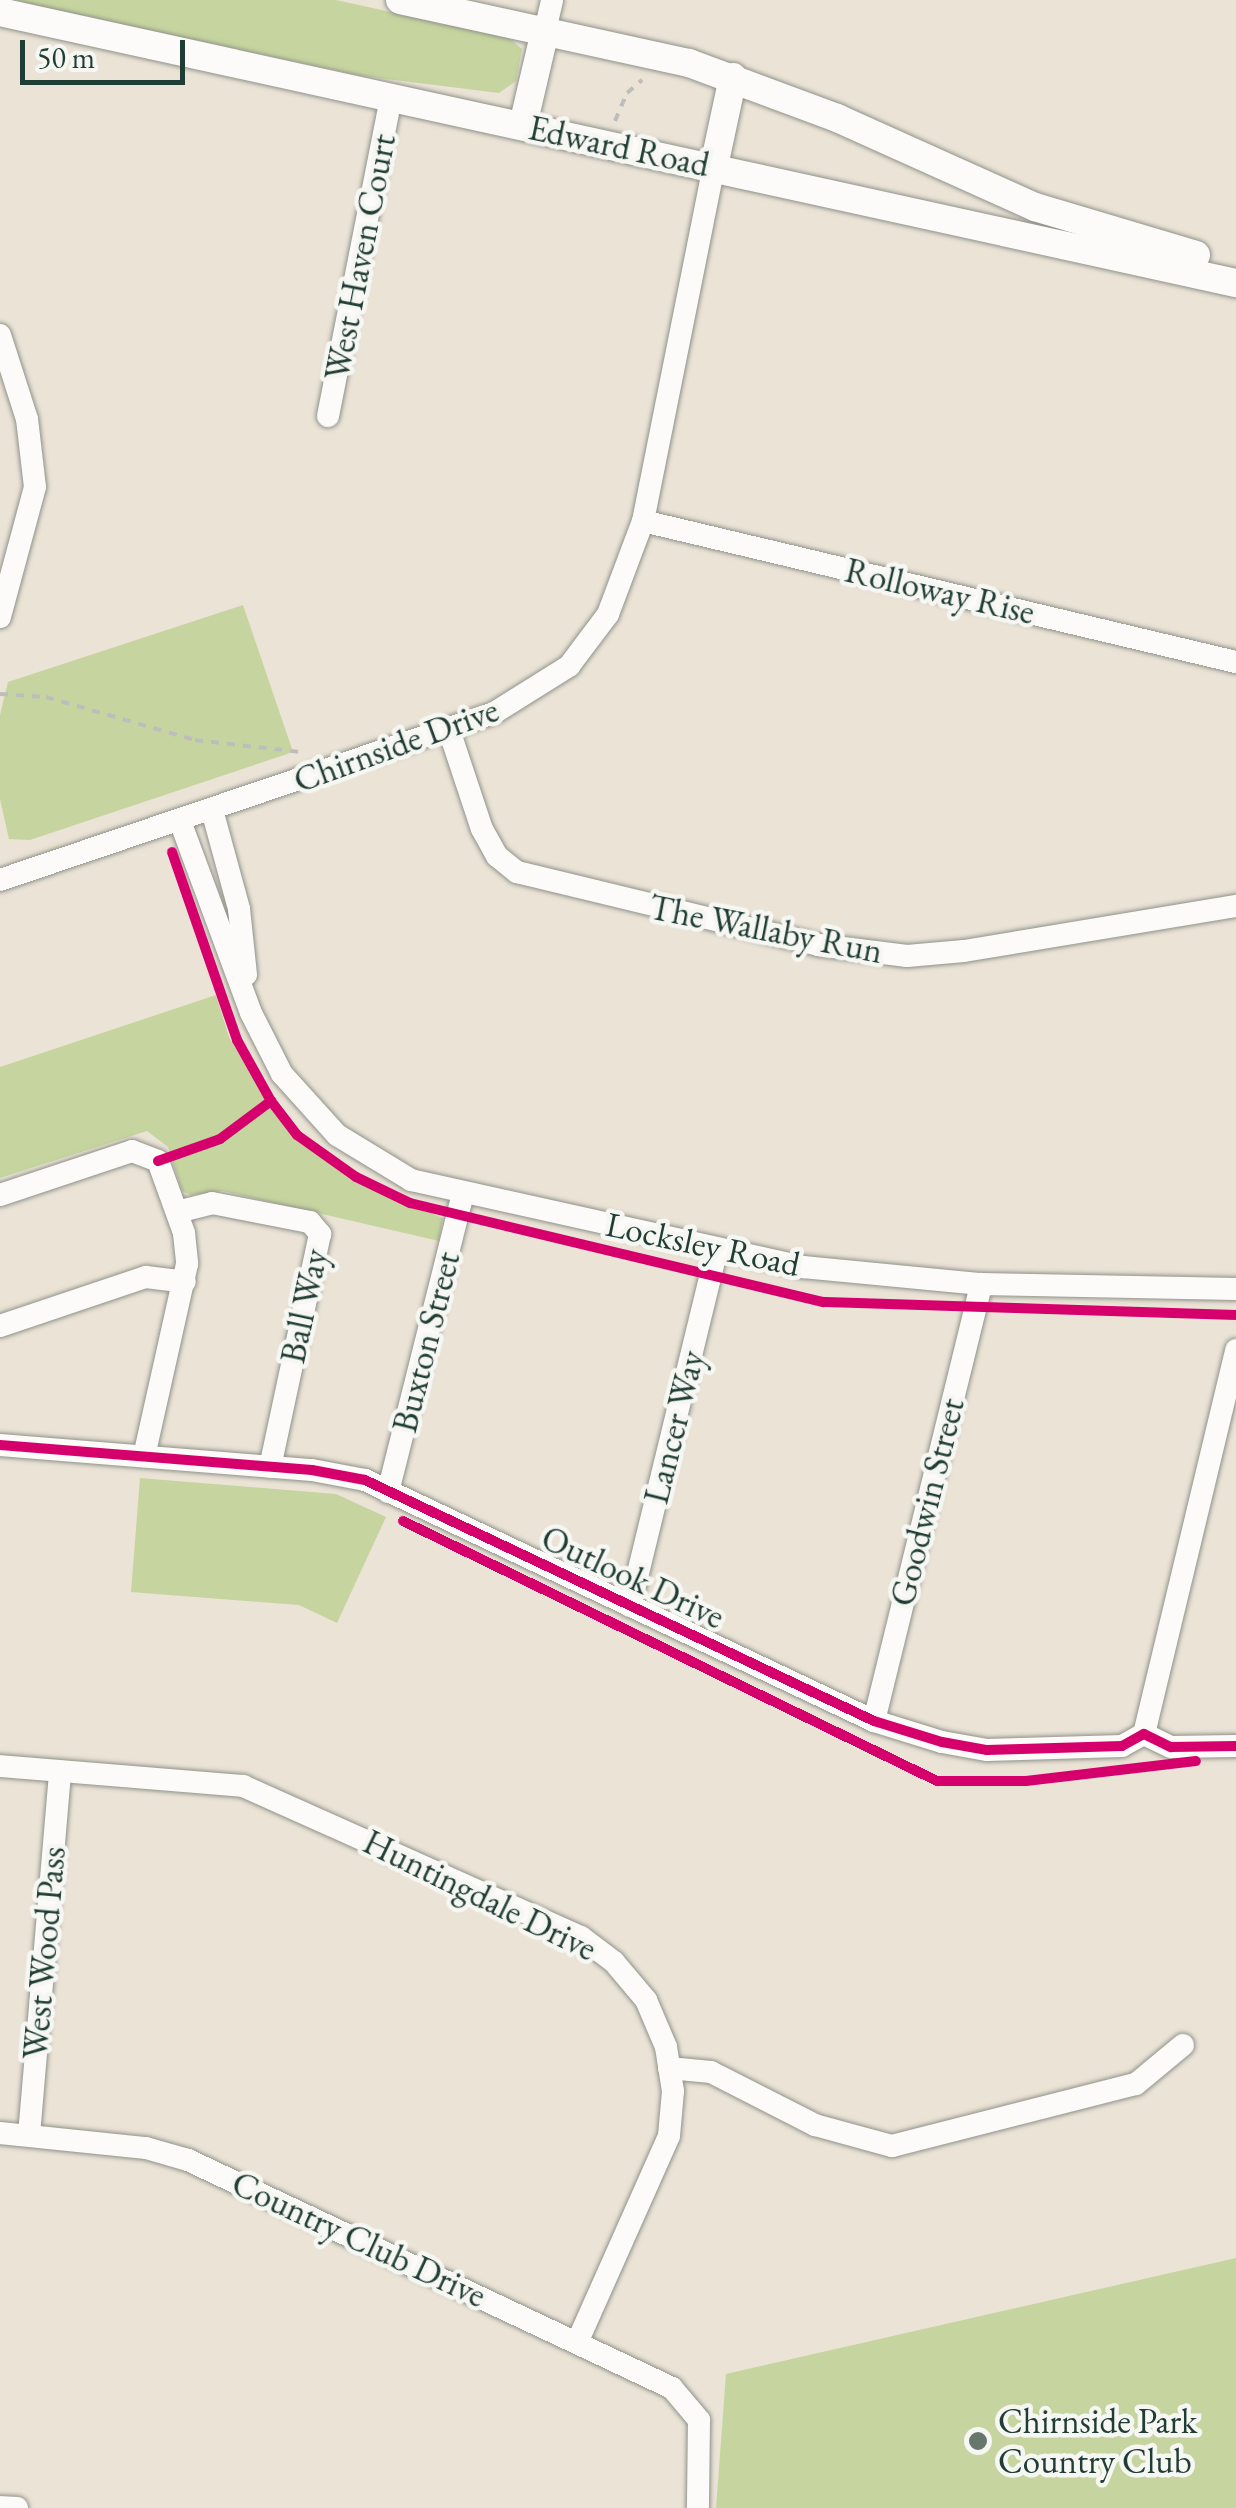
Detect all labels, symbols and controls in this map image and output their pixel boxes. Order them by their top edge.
scale bar [25,20,190,82]
text: 50 m [37,38,95,77]
street label: Edward Road [525,106,713,186]
street label: West Haven Court [316,130,404,384]
street label: Rolloway Rise [841,549,1039,633]
street label: Chirnside Drive [288,689,504,801]
street label: The Wallaby Run [646,886,886,972]
street label: Locksley Road [602,1203,804,1285]
street label: Ball Way [271,1245,337,1367]
street label: Buxton Street [383,1247,469,1437]
street label: Lancer Way [635,1346,713,1508]
street label: Goodwin Street [881,1394,973,1610]
street label: Outlook Drive [535,1516,731,1638]
street label: Huntingdale Drive [357,1820,603,1970]
street label: West Wood Pass [14,1845,74,2061]
street label: Country Club Drive [225,2162,493,2316]
place label: Chirnside Park Country Club [998,2400,1197,2482]
marker: Chirnside Park Country Club [967,2430,989,2452]

